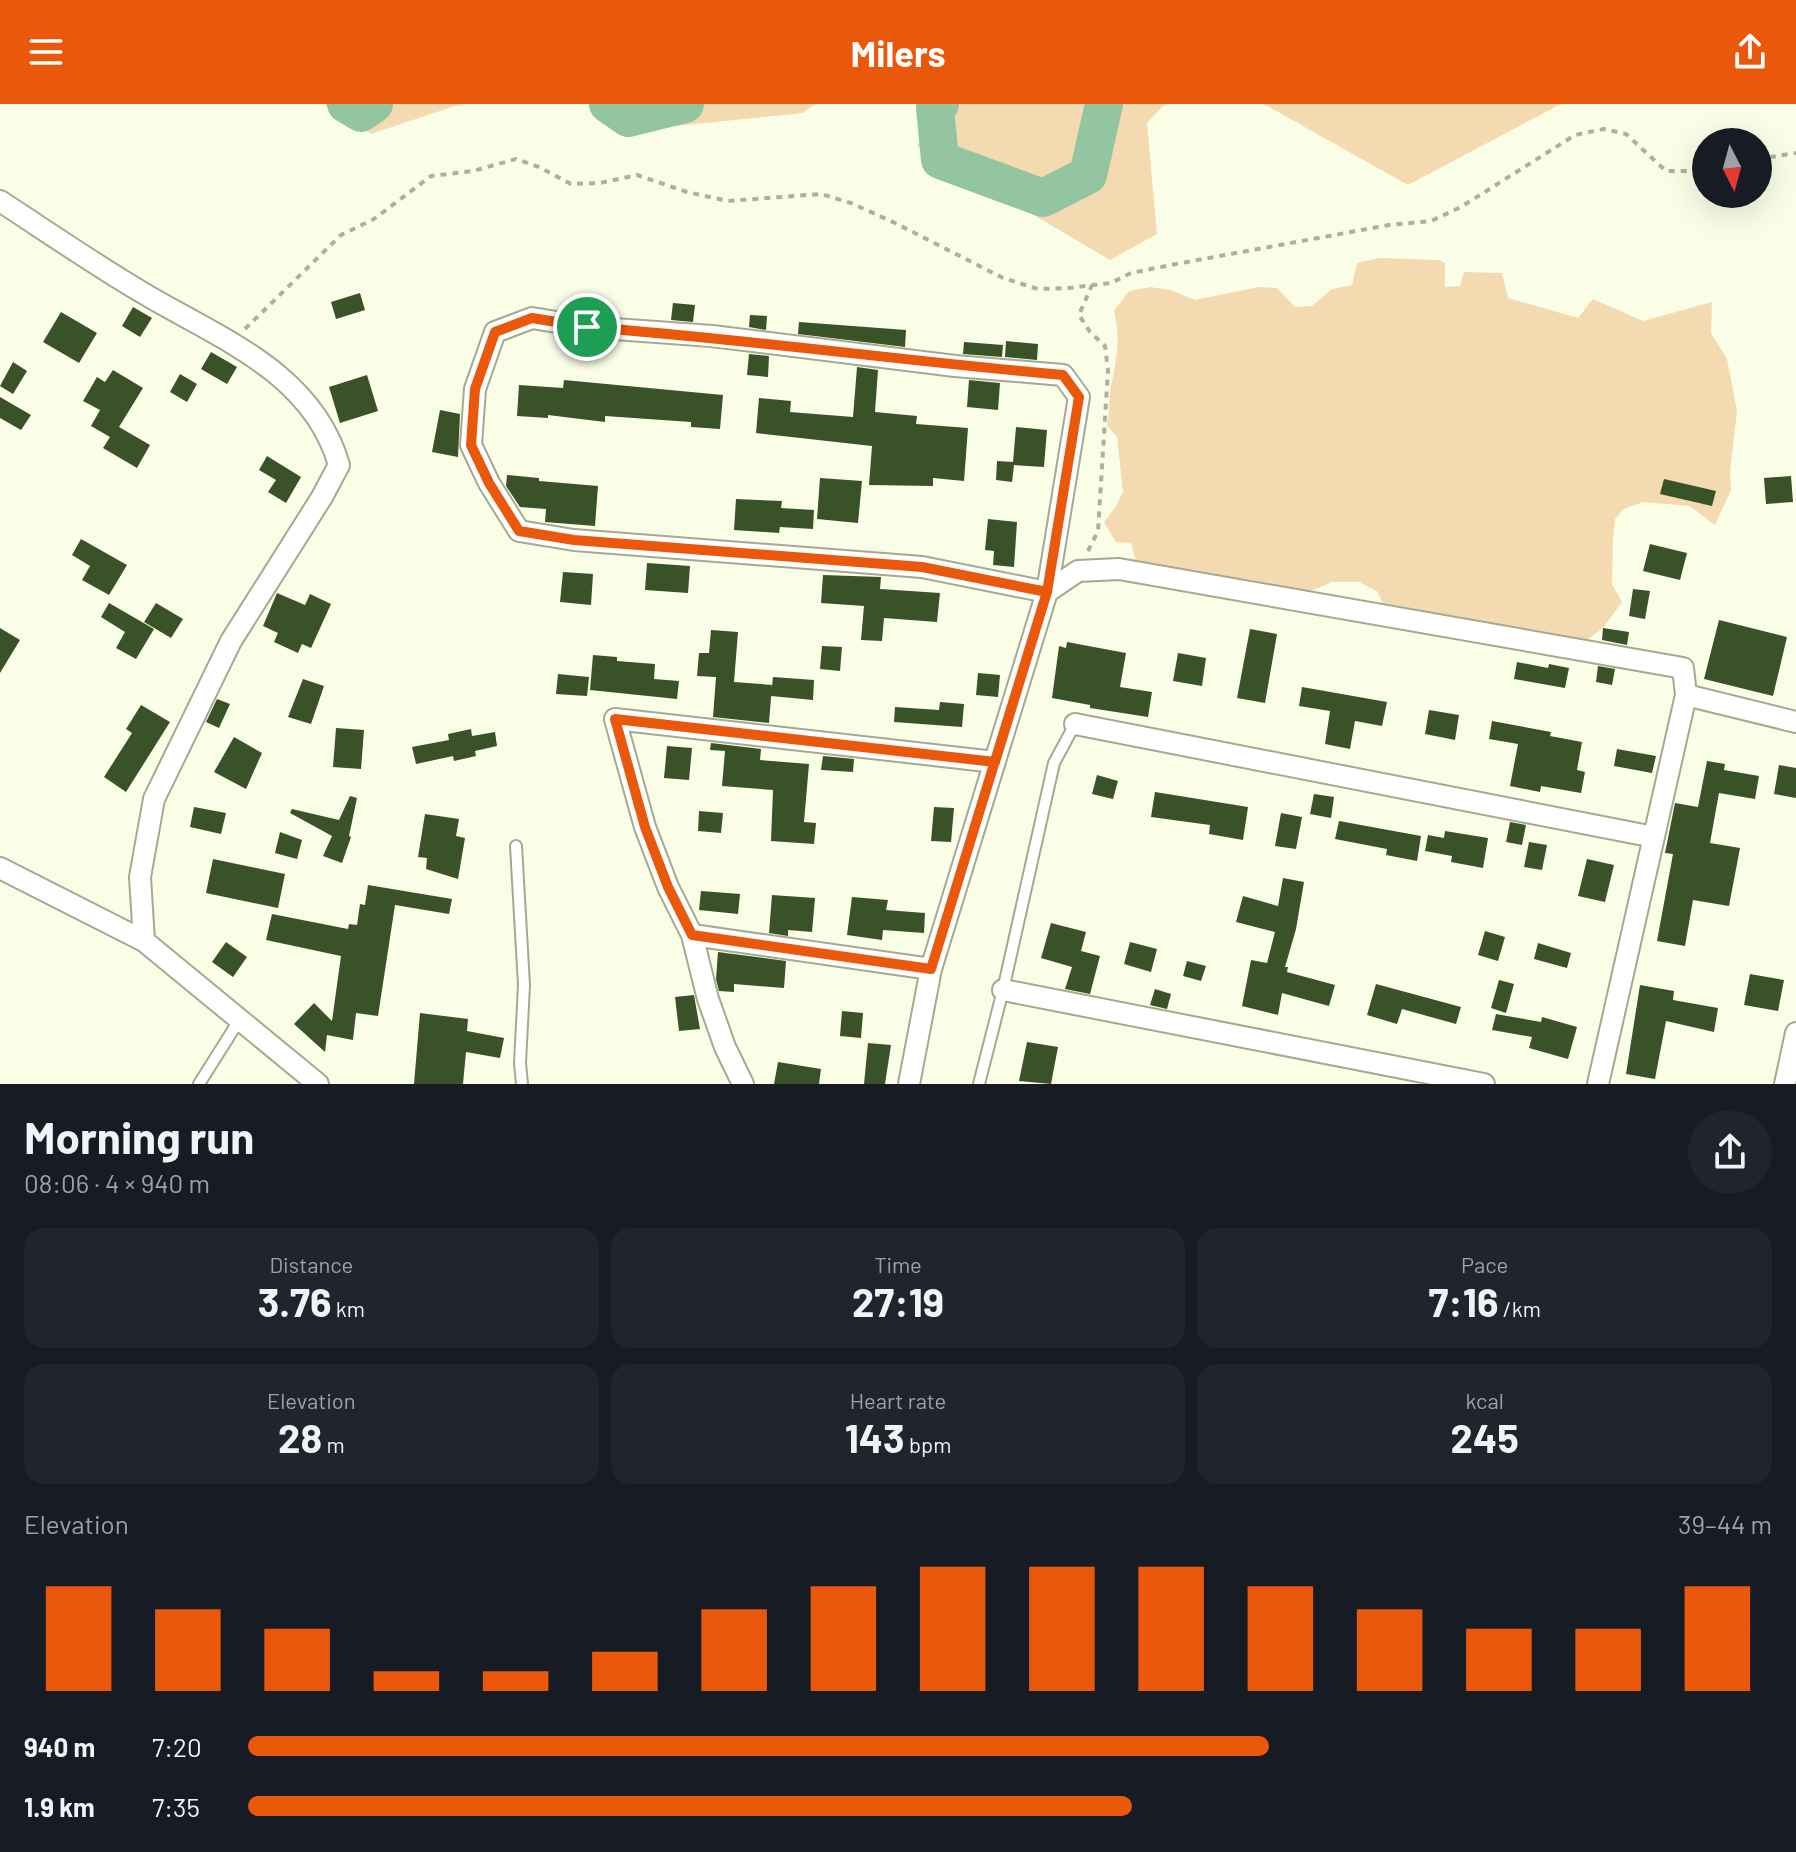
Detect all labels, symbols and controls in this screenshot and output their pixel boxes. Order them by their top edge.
icon: menu [24,30,68,74]
icon: share [1728,30,1772,74]
text: Milers [851,31,945,74]
north arrow [1692,128,1772,208]
map controls [1692,128,1772,208]
pin [553,293,621,361]
icon: arrive [565,305,609,349]
text: Morning run [24,1110,254,1163]
button: share [1688,1110,1772,1194]
text: 08:06 · 4 × 940 m [24,1167,210,1198]
text: Distance [269,1251,353,1277]
text: Time [874,1251,922,1277]
text: Pace [1461,1251,1508,1277]
text: 3.76 [258,1277,331,1325]
text: 27:19 [852,1277,944,1325]
text: 7:16 [1428,1277,1498,1325]
text: km [331,1295,365,1321]
text: /km [1498,1295,1541,1321]
text: Elevation [267,1387,356,1413]
text: Heart rate [850,1387,946,1413]
text: kcal [1465,1387,1504,1413]
text: 28 [278,1413,322,1461]
text: 143 [845,1413,905,1461]
text: 245 [1451,1413,1519,1461]
text: m [322,1431,345,1457]
text: bpm [905,1431,951,1457]
text: Elevation [24,1508,129,1539]
text: 39–44 m [1678,1508,1772,1539]
text: 940 m [24,1731,95,1762]
text: 7:20 [152,1731,202,1762]
text: 1.9 km [24,1791,95,1822]
text: 7:35 [152,1791,200,1822]

